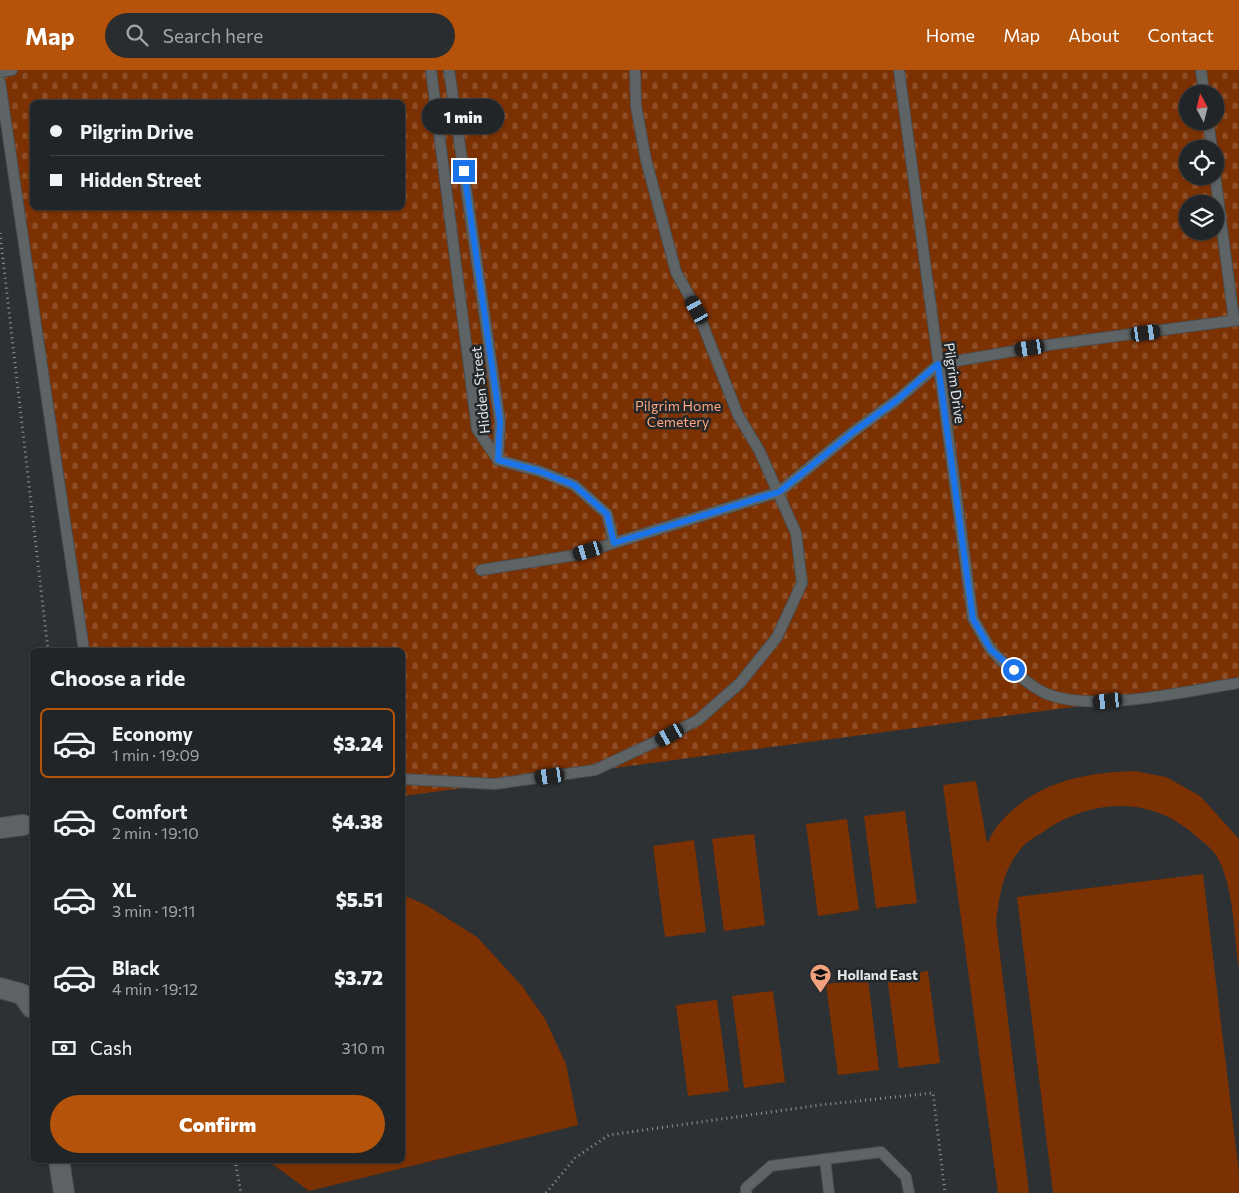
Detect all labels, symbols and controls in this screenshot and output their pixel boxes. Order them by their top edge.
search box [105,13,455,58]
text: Map [25,21,75,50]
icon: search [123,21,151,49]
text: Search here [163,24,263,47]
text: Home [926,24,975,46]
text: Map [1003,24,1040,46]
text: About [1068,24,1120,46]
text: Contact [1148,24,1214,46]
north arrow [1179,85,1224,130]
map controls [1179,85,1224,240]
callout: 1 min [423,98,505,134]
text: 1 min [444,107,482,126]
text: Pilgrim Drive [80,120,194,143]
button: locate [1179,140,1224,185]
route end [453,160,475,182]
text: Hidden Street [80,168,201,191]
button: layers [1179,195,1224,240]
car [683,293,710,327]
car [1130,323,1161,343]
car [1014,338,1045,358]
street label: Pilgrim Drive [941,341,969,425]
street label: Hidden Street [467,345,493,435]
park label: Pilgrim Home Cemetery [635,397,721,430]
car [571,539,604,563]
route start [1003,659,1025,681]
text: Choose a ride [50,664,185,691]
car [1092,692,1123,710]
icon: car [52,721,97,766]
car [653,721,686,749]
text: Economy [112,722,193,745]
text: $3.24 [333,732,383,755]
text: 1 min · 19:09 [112,745,200,764]
car [534,766,565,786]
icon: car [52,799,97,844]
text: Comfort [112,800,188,823]
text: $4.38 [332,810,383,833]
text: 2 min · 19:10 [112,823,199,842]
icon: car [52,877,97,922]
text: XL [112,878,137,901]
text: $5.51 [336,888,383,911]
text: 3 min · 19:11 [112,901,195,920]
icon: car [52,955,97,1000]
text: Black [112,956,160,979]
school or university icon: Holland East [809,962,833,993]
text: $3.72 [334,966,383,989]
place label: Holland East [837,966,918,983]
text: 4 min · 19:12 [112,979,198,998]
icon: cash [50,1034,78,1062]
text: Cash [90,1036,132,1059]
text: 310 m [342,1038,385,1057]
button: Confirm [50,1095,385,1153]

